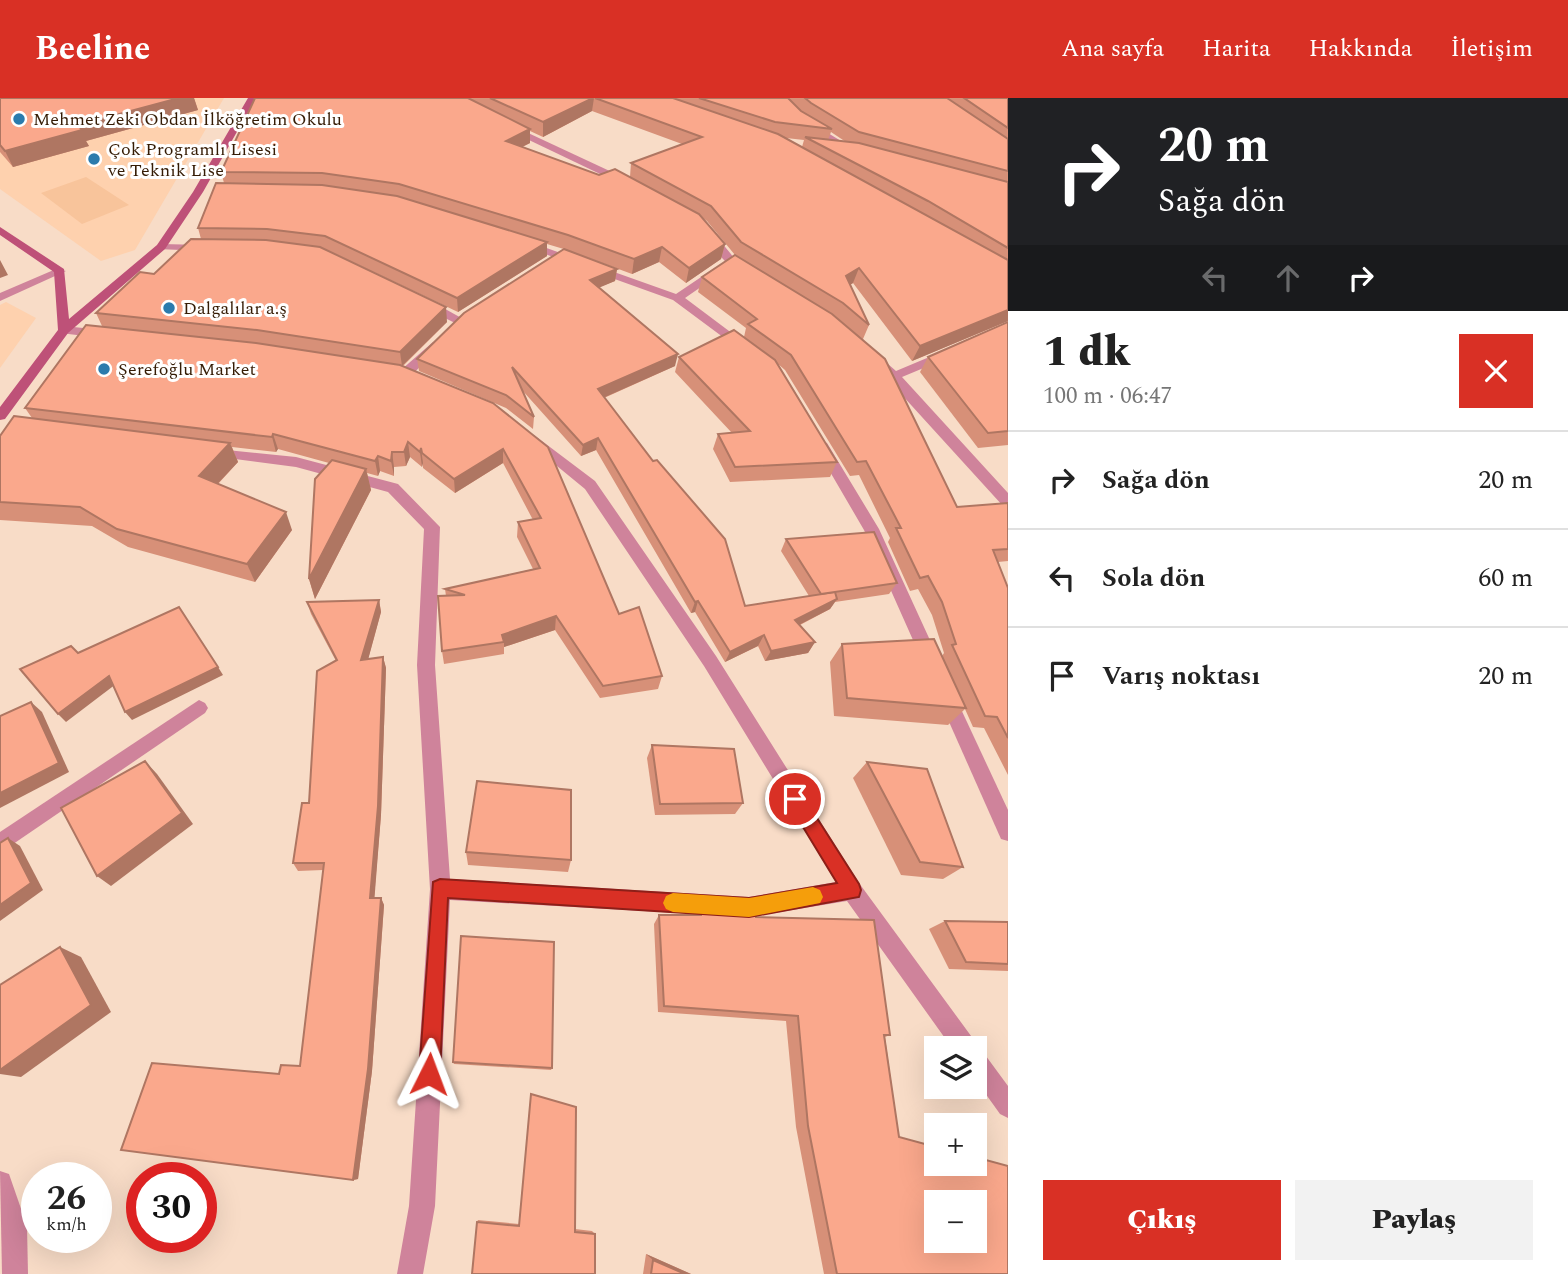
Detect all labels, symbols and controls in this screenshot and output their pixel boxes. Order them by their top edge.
text: Beeline [35,24,150,74]
text: Ana sayfa [1061,31,1164,67]
text: Harita [1202,31,1271,67]
text: Hakkında [1309,31,1412,67]
text: İletişim [1450,31,1533,67]
place label: Mehmet Zeki Obdan İlköğretim Okulu [33,106,342,133]
text: 20 m [1158,109,1269,184]
marker: Mehmet Zeki Obdan İlköğretim Okulu [11,111,27,127]
icon: right [1043,126,1134,217]
place label: Çok Programlı Lisesi ve Teknik Lise [107,136,277,184]
marker: Çok Programlı Lisesi ve Teknik Lise [86,151,102,167]
text: Sağa dön [1158,177,1286,226]
icon: left [1196,259,1234,297]
icon: ahead [1269,259,1307,297]
icon: right [1342,259,1380,297]
place label: Dalgalılar a.ş [183,295,287,322]
marker: Dalgalılar a.ş [161,300,177,316]
text: 1 dk [1043,321,1130,384]
button: close [1459,334,1533,408]
place label: Şerefoğlu Market [118,356,256,383]
marker: Şerefoğlu Market [96,361,112,377]
text: 100 m · 06:47 [1043,379,1172,414]
text: Sağa dön [1102,460,1210,500]
text: 20 m [1478,460,1533,500]
icon: right [1043,461,1081,499]
text: Sola dön [1102,558,1205,598]
text: 60 m [1478,558,1533,598]
icon: left [1043,559,1081,597]
text: Varış noktası [1102,656,1260,696]
text: 20 m [1478,656,1533,696]
icon: arrive [1043,657,1081,695]
pin [765,769,825,829]
icon: arrive [776,780,814,818]
map controls [924,1036,987,1253]
button: layers [924,1036,987,1099]
position arrow [392,1037,466,1111]
button: + [924,1113,987,1176]
speed limit sign: 30 [126,1162,217,1253]
text: 26 [47,1172,86,1225]
button: Çıkış [1043,1180,1281,1260]
button: Paylaş [1295,1180,1533,1260]
button: − [924,1190,987,1253]
text: km/h [46,1211,87,1238]

